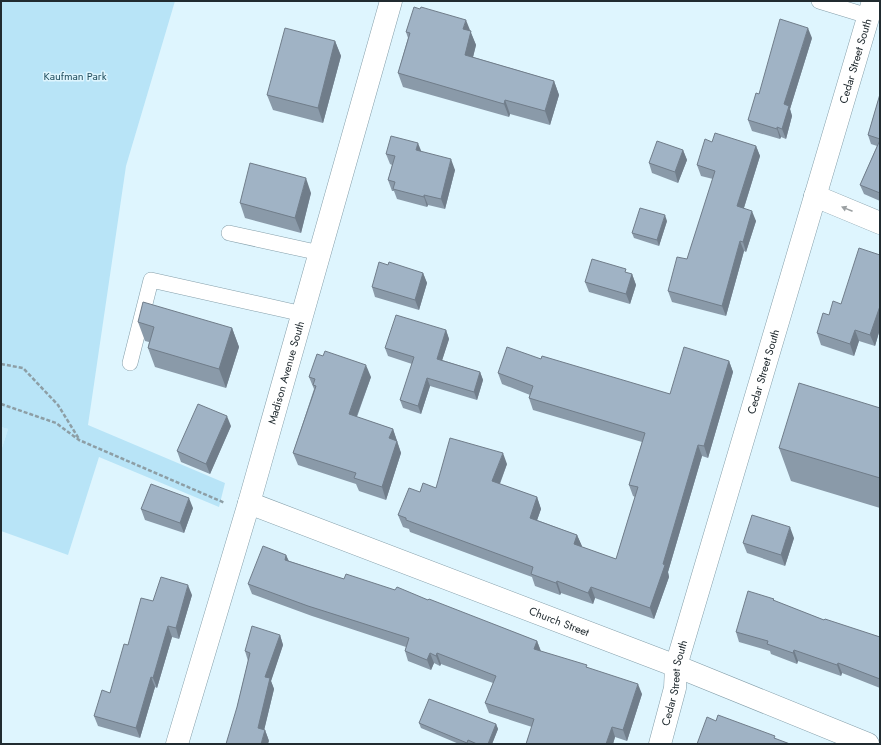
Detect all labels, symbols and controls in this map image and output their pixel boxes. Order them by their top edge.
street label: Cedar Street South [835,17,875,105]
park label: Kaufman Park [44,68,107,84]
one-way arrow [841,206,853,212]
street label: Madison Avenue South [264,319,308,426]
street label: Cedar Street South [743,327,783,416]
street label: Church Street [527,603,592,640]
street label: Cedar Street South [657,638,691,728]

